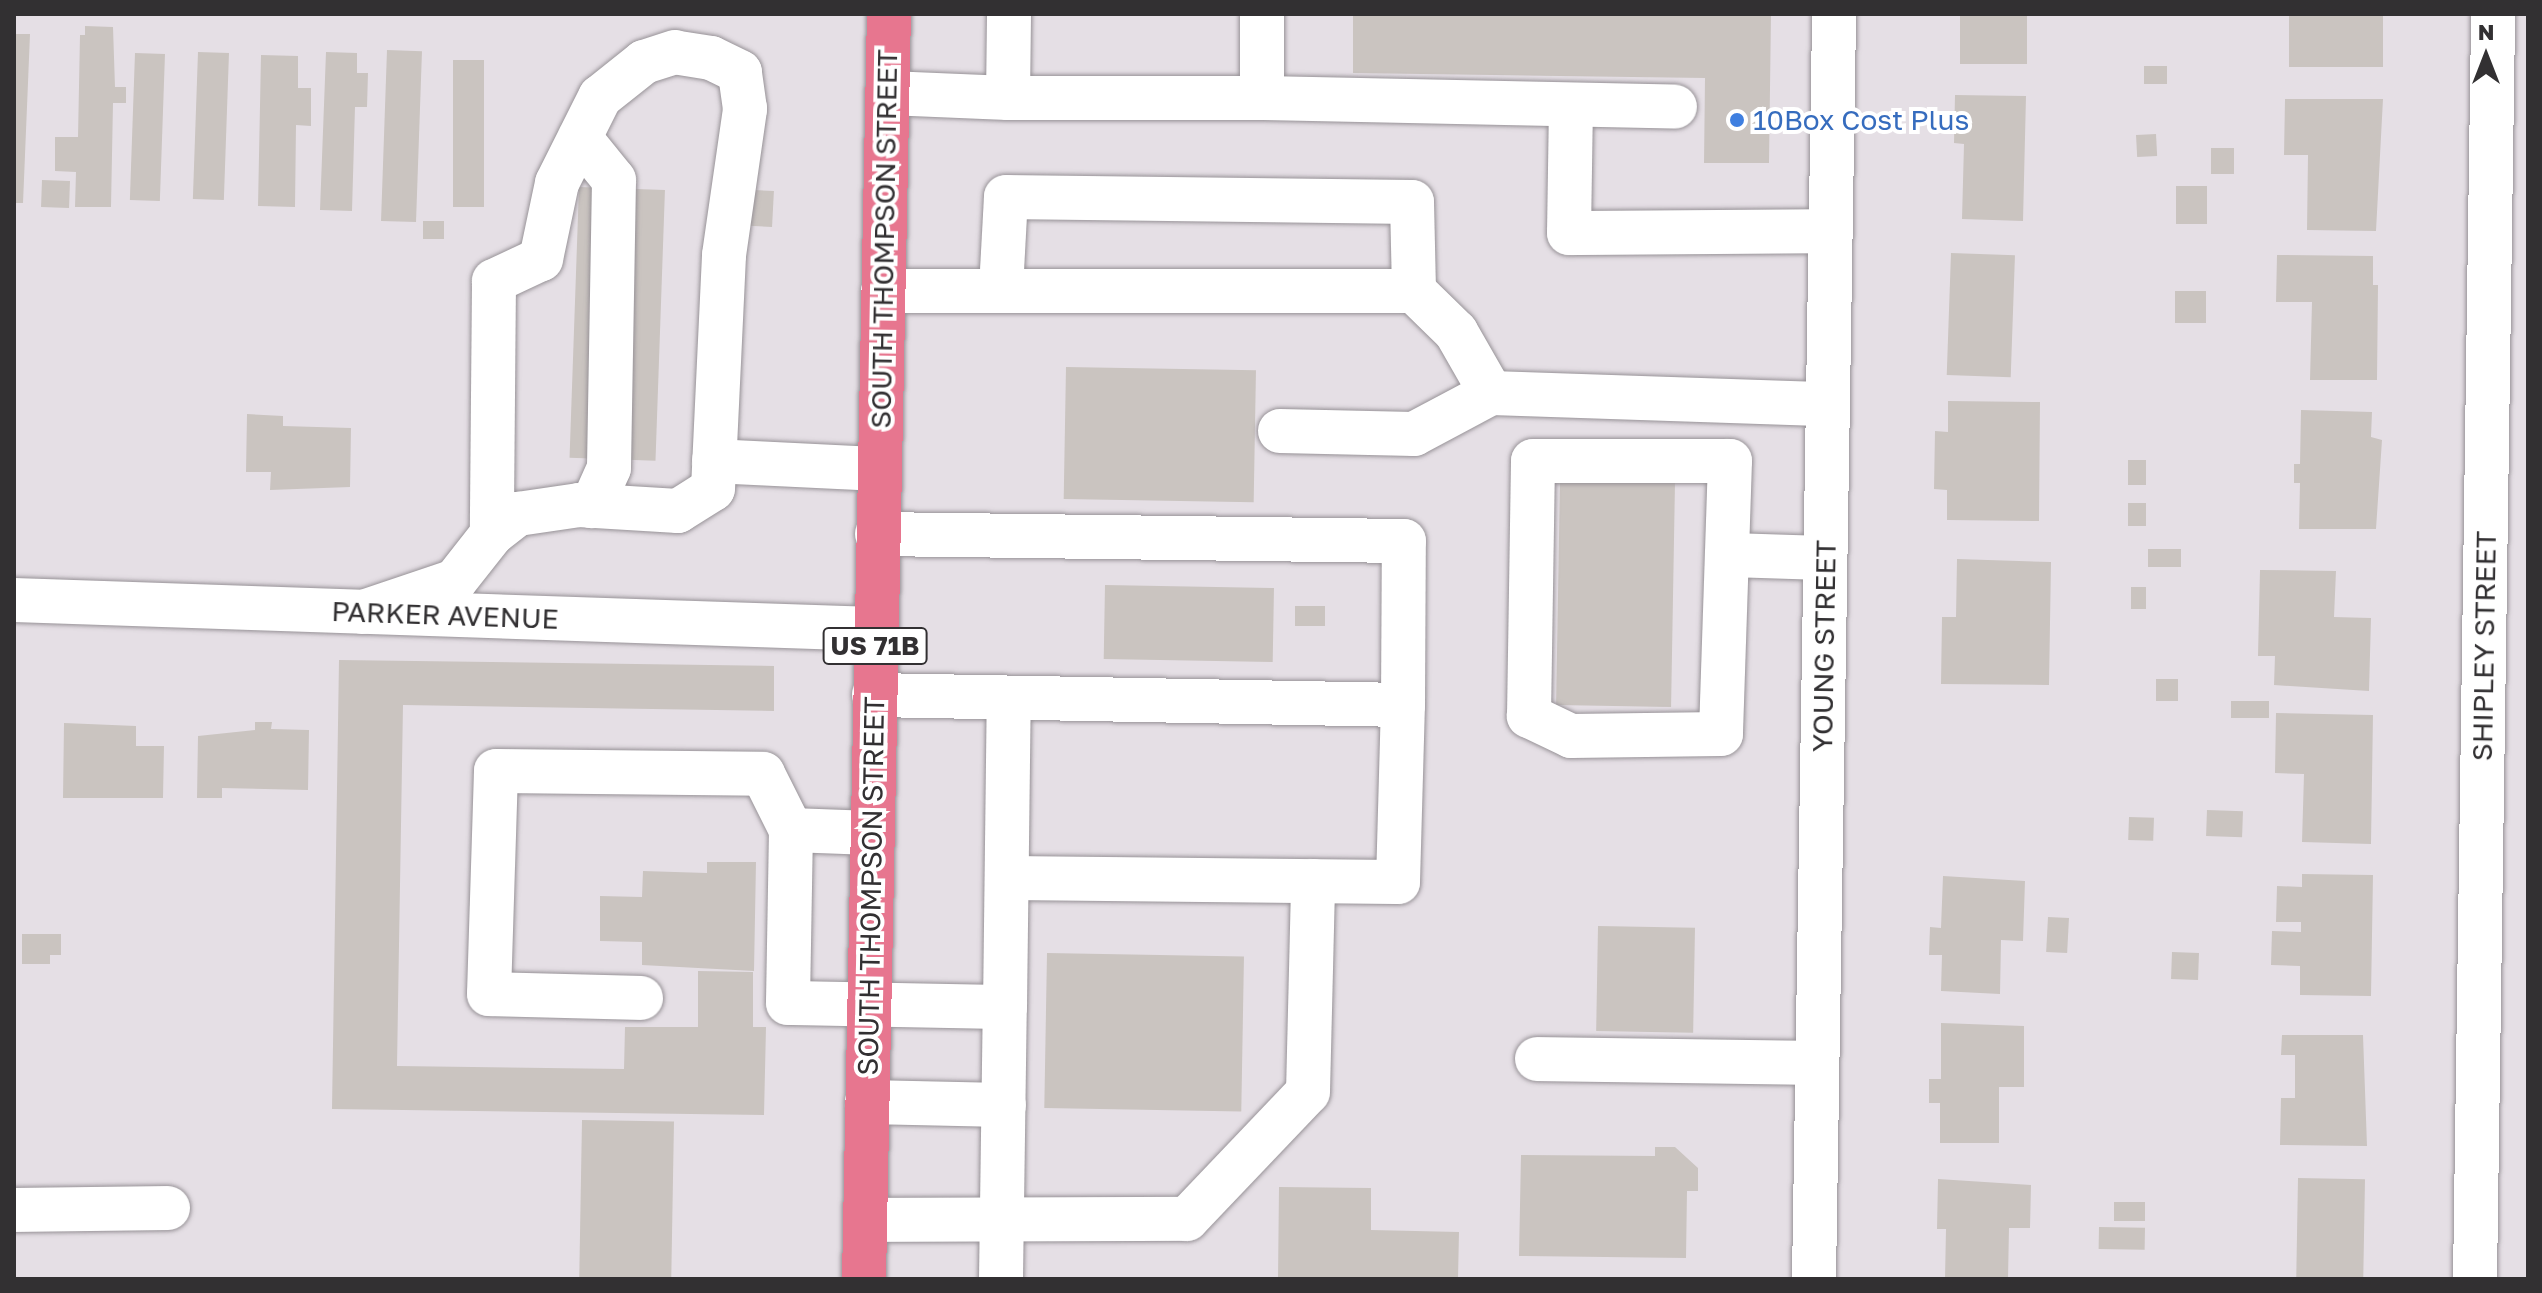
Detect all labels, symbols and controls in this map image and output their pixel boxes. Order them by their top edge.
north arrow [2446,16,2526,96]
text: N [2478,18,2494,45]
street label: SOUTH THOMPSON STREET [864,49,904,429]
place label: 10Box Cost Plus [1753,103,1969,137]
marker: 10Box Cost Plus [1728,111,1746,129]
street label: SHIPLEY STREET [2465,531,2503,761]
street label: YOUNG STREET [1805,540,1843,752]
street label: PARKER AVENUE [331,594,559,636]
road number: US 71B [821,624,929,668]
street label: SOUTH THOMPSON STREET [851,696,891,1076]

